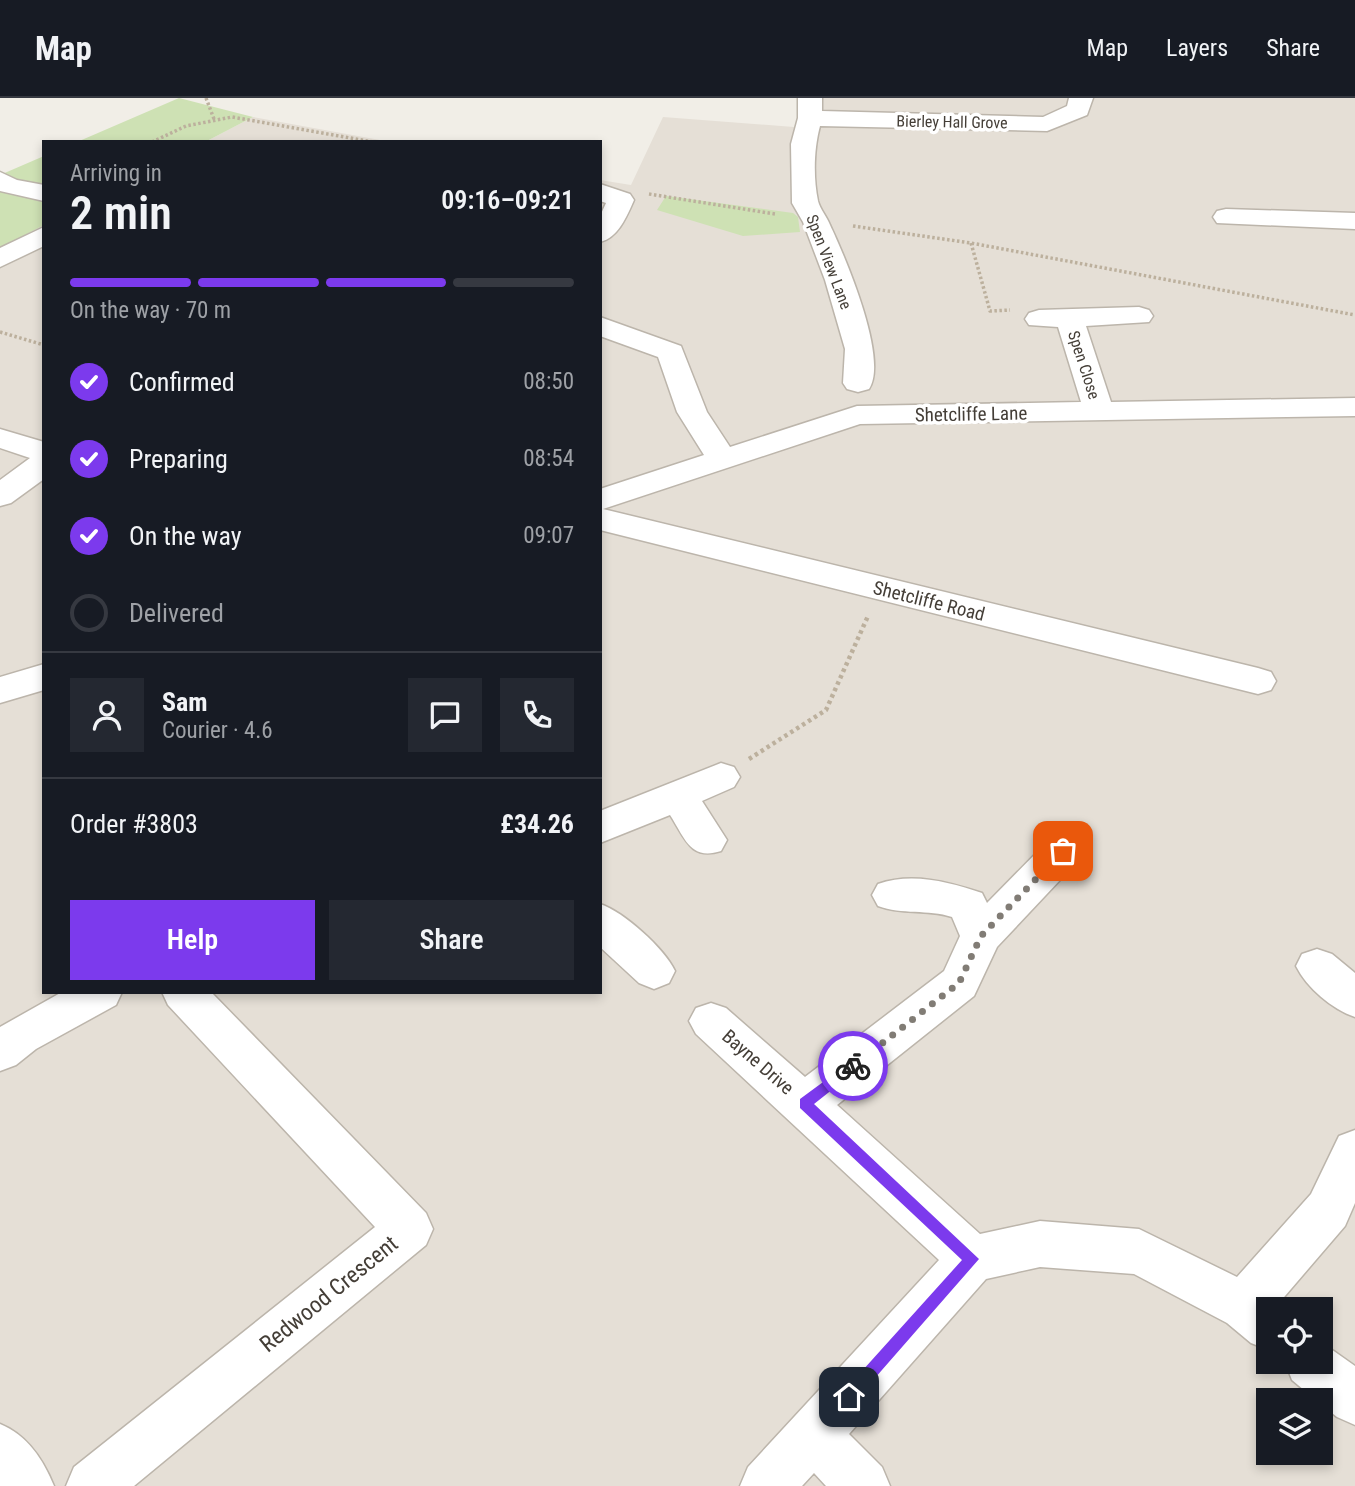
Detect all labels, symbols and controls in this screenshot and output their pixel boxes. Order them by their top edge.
text: Map [35,29,92,68]
text: Map [1087,34,1128,62]
text: Layers [1166,34,1228,62]
text: Share [1266,34,1320,62]
street label: Bierley Hall Grove [896,112,1008,132]
text: Arriving in [70,160,162,187]
text: 09:16–09:21 [441,185,574,215]
text: 2 min [70,186,172,240]
street label: Spen View Lane [802,212,856,312]
text: On the way · 70 m [70,297,231,324]
street label: Spen Close [1064,328,1104,402]
icon: check [70,363,108,401]
text: Confirmed [129,367,235,397]
text: 08:50 [523,368,574,395]
street label: Shetcliffe Lane [915,402,1027,426]
icon: check [70,440,108,478]
text: Preparing [129,444,228,474]
text: 08:54 [523,445,574,472]
icon: check [70,517,108,555]
text: On the way [129,521,242,551]
text: 09:07 [523,522,574,549]
street label: Shetcliffe Road [871,576,987,626]
text: Delivered [129,598,224,628]
button: person [70,678,144,752]
button: chat [408,678,482,752]
button: phone [500,678,574,752]
text: Sam [162,687,208,717]
text: Courier · 4.6 [162,717,273,744]
text: Order #3803 [70,809,198,839]
text: £34.26 [500,809,574,839]
pin [1033,821,1093,881]
icon: bag [1044,832,1082,870]
button: Help [70,900,315,980]
button: Share [329,900,574,980]
street label: Bayne Drive [717,1025,799,1099]
courier [818,1031,888,1101]
icon: bike [834,1047,872,1085]
street label: Redwood Crescent [255,1230,403,1358]
map controls [1256,1297,1333,1465]
button: locate [1256,1297,1333,1374]
pin [819,1367,879,1427]
icon: home [830,1378,868,1416]
button: layers [1256,1388,1333,1465]

